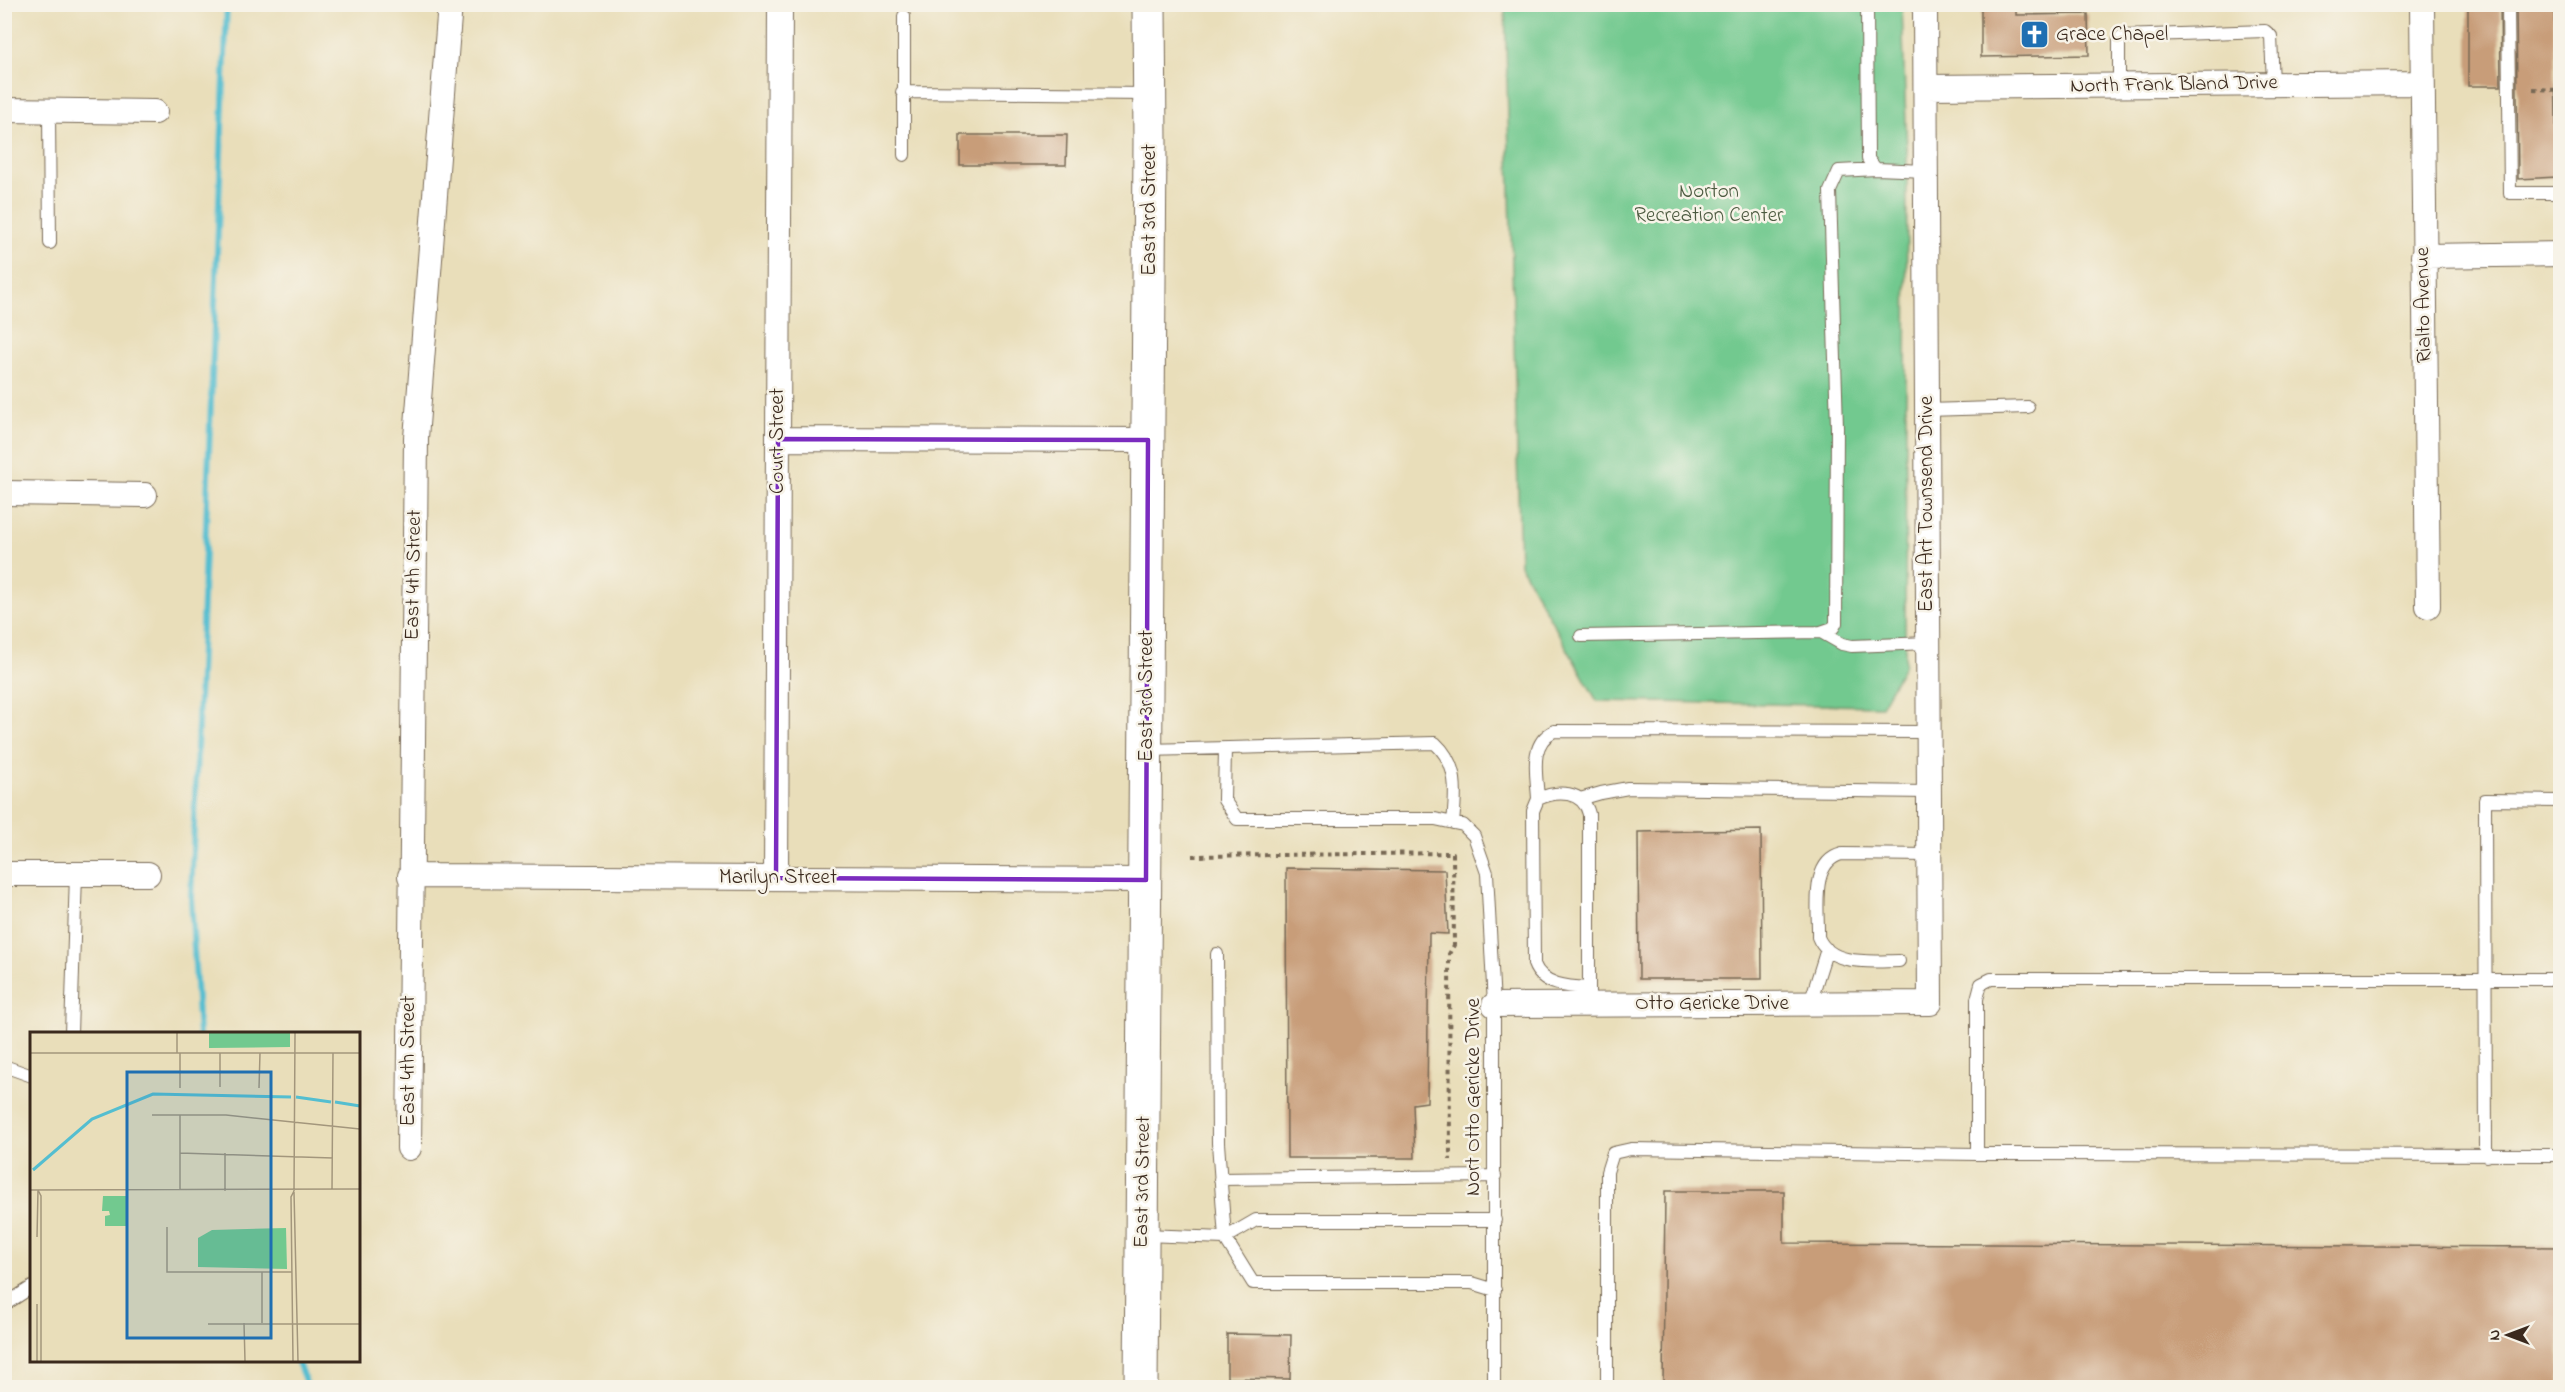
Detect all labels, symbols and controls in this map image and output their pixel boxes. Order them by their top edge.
church icon: Grace Chapel [2019,19,2051,51]
place label: Grace Chapel [2056,20,2168,50]
street label: North Frank Bland Drive [2070,68,2279,102]
street label: East 3rd Street [1135,144,1165,276]
park label: Norton Recreation Center [1634,177,1784,231]
street label: Rialto Avenue [2408,246,2440,363]
street label: Court Street [763,388,793,494]
street label: East Art Townsend Drive [1912,395,1942,612]
street label: East 4th Street [398,509,430,641]
street label: East 3rd Street [1132,630,1162,762]
street label: Marilyn Street [719,863,837,895]
street label: Otto Gericke Drive [1635,989,1790,1019]
street label: East 4th Street [394,996,424,1126]
street label: Nort Otto Gericke Drive [1459,997,1489,1196]
inset map [30,1032,360,1362]
street label: East 3rd Street [1127,1116,1159,1248]
north arrow [2478,1305,2538,1365]
text: N [2483,1329,2507,1340]

